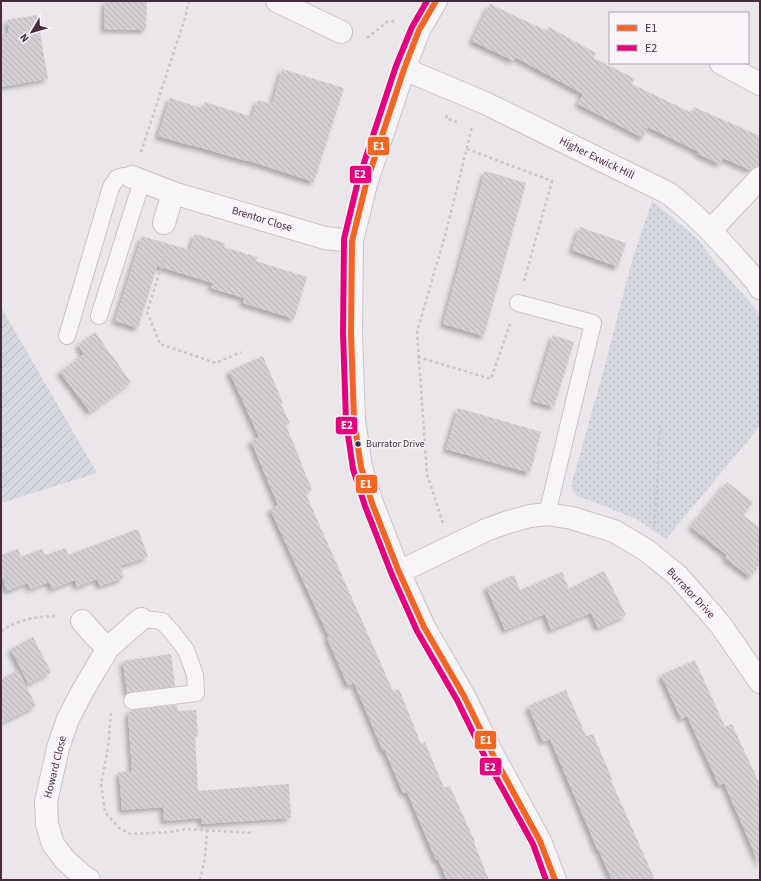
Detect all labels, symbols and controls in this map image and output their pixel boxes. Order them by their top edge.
north arrow [12,12,52,52]
legend [609,12,749,64]
text: E1 [645,20,657,37]
text: N [16,30,33,45]
text: E2 [645,40,657,57]
street label: Higher Exwick Hill [557,133,637,183]
line badge: E1 [367,136,390,156]
text: E1 [373,139,385,154]
line badge: E2 [349,165,372,184]
text: E2 [354,167,366,182]
street label: Brentor Close [230,203,294,235]
line badge: E2 [335,416,358,435]
text: E2 [341,418,353,433]
place label: Burrator Drive [366,437,425,451]
marker: Burrator Drive [353,439,363,449]
line badge: E1 [355,474,378,494]
text: E1 [360,477,372,492]
street label: Burrator Drive [663,564,719,622]
line badge: E1 [474,730,497,750]
text: E1 [480,733,492,748]
street label: Howard Close [40,734,70,800]
line badge: E2 [479,757,502,776]
text: E2 [484,760,496,775]

